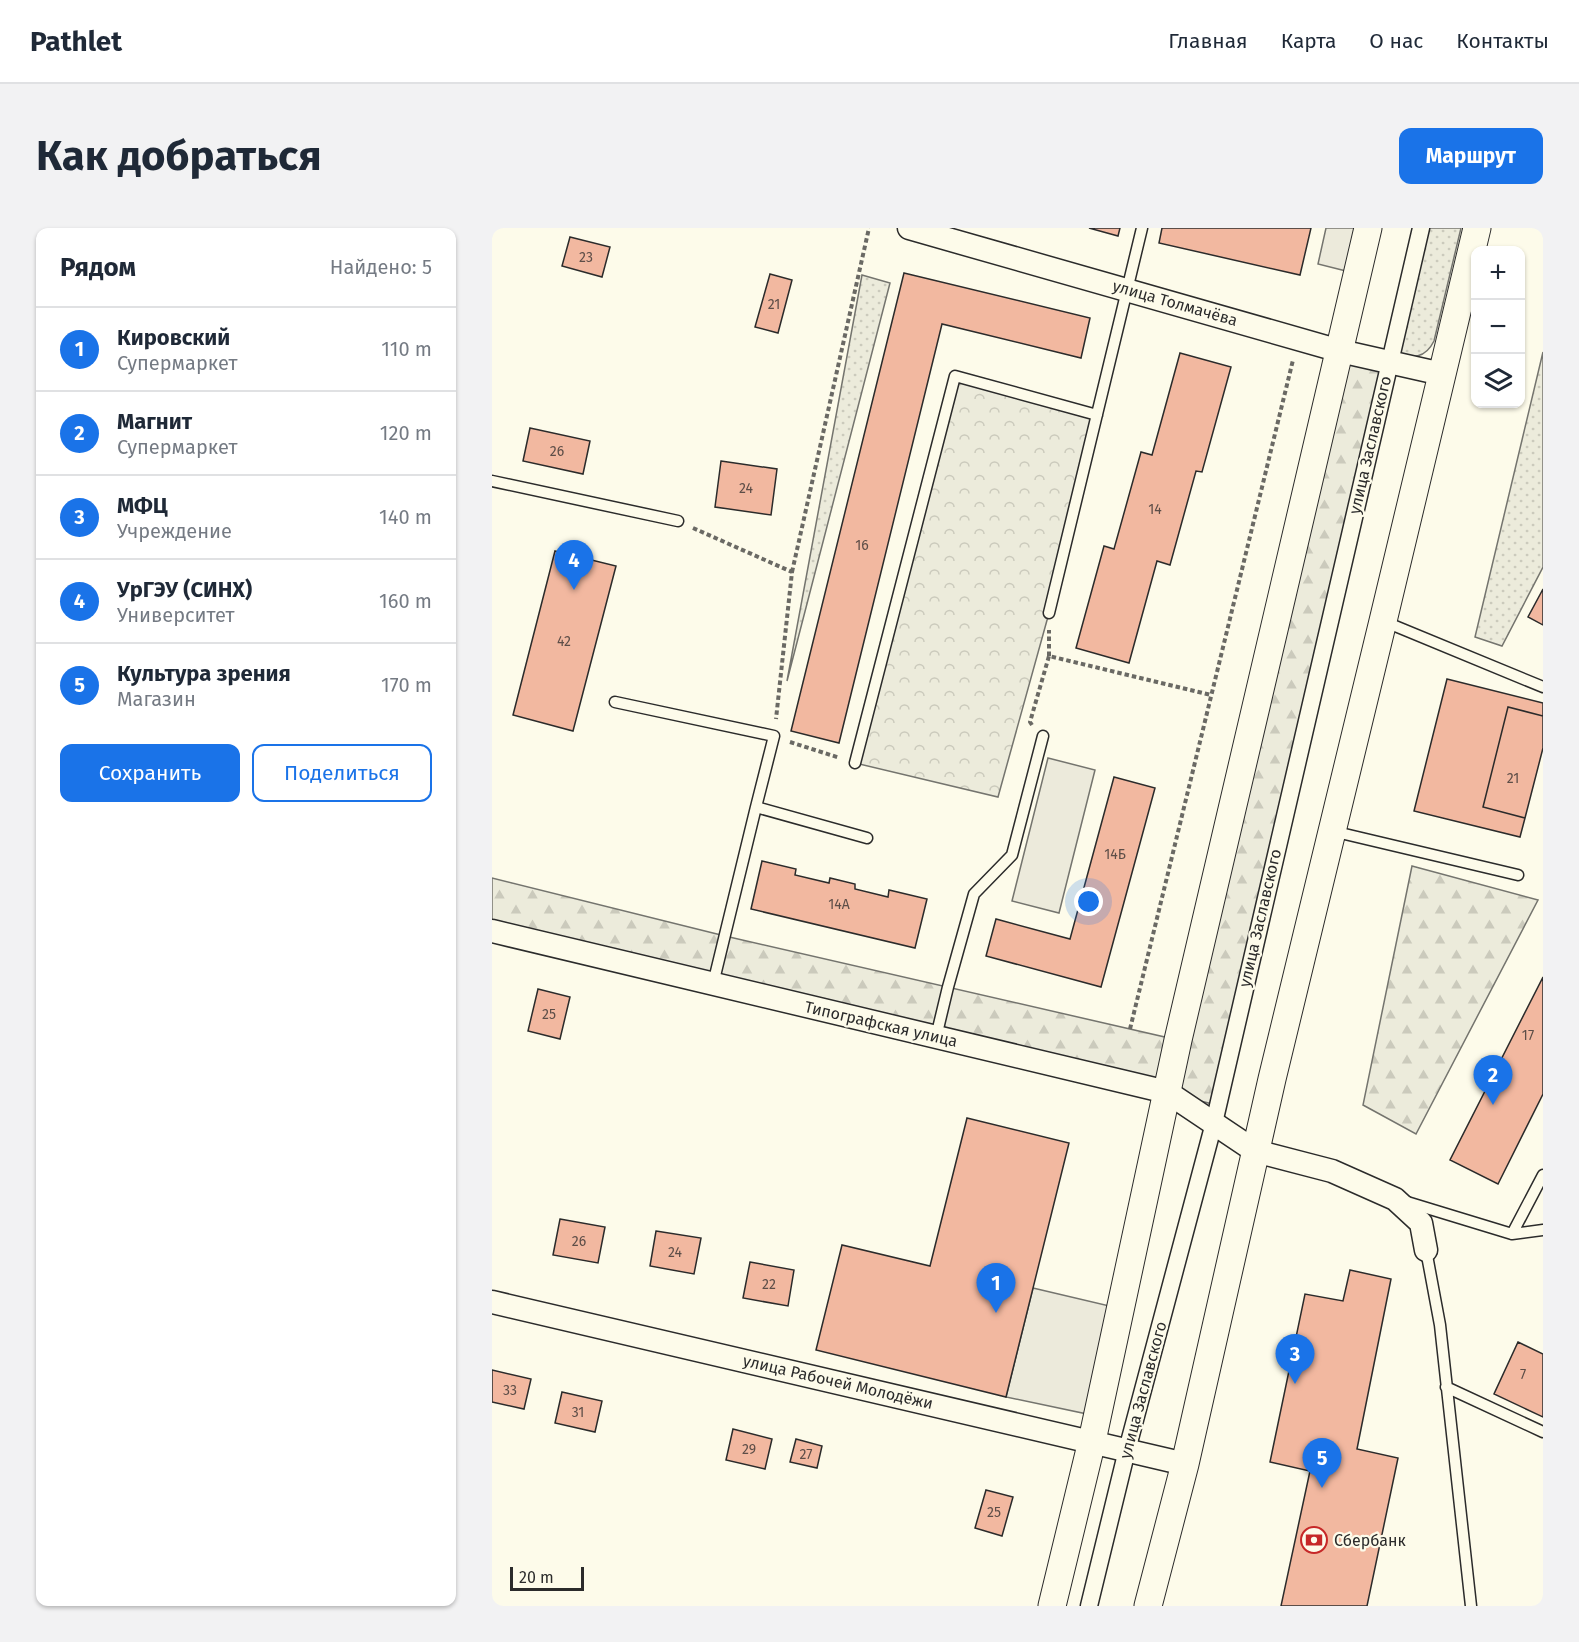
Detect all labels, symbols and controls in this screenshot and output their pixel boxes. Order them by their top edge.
text: Pathlet [30,25,122,58]
text: Главная [1168,28,1248,54]
text: Карта [1281,28,1336,54]
text: О нас [1369,28,1423,54]
text: Контакты [1456,28,1549,54]
button: Маршрут [1399,128,1543,184]
text: Как добраться [36,131,322,181]
map controls [1471,246,1525,408]
button: + [1471,246,1525,300]
house number: 23 [579,249,593,266]
text: Рядом [60,252,136,283]
text: Найдено: 5 [330,255,432,279]
street label: улица Толмачёва [1110,276,1240,330]
house number: 21 [768,296,780,313]
button: − [1471,300,1525,354]
text: Кировский [117,324,230,351]
text: 1 [75,337,84,361]
text: 110 m [381,337,432,361]
text: Супермаркет [117,351,237,375]
button: layers [1471,354,1525,408]
street label: улица Заславского [1345,374,1395,516]
text: Магнит [117,408,192,435]
text: 2 [74,421,85,445]
text: 120 m [380,421,432,445]
text: Супермаркет [117,435,237,459]
house number: 26 [550,443,564,460]
house number: 24 [739,480,754,497]
text: МФЦ [117,492,168,519]
house number: 14 [1148,501,1162,518]
text: 3 [74,505,85,529]
text: 140 m [379,505,432,529]
text: Учреждение [117,519,232,543]
house number: 16 [855,537,869,554]
pin: 4 [554,540,593,590]
text: УрГЭУ (СИНХ) [117,576,252,603]
text: 4 [74,589,85,613]
text: 160 m [379,589,432,613]
text: Университет [117,603,235,627]
house number: 42 [557,633,571,650]
text: Культура зрения [117,660,291,687]
text: 5 [74,673,85,697]
text: 170 m [381,673,432,697]
text: Магазин [117,687,196,711]
button: Сохранить [60,744,240,802]
button: Поделиться [252,744,432,802]
house number: 21 [1507,770,1519,787]
house number: 14Б [1104,846,1126,863]
street label: улица Заславского [1235,847,1285,989]
your location [1074,887,1103,916]
house number: 14А [828,896,850,913]
street label: Типографская улица [803,997,959,1051]
house number: 25 [542,1006,556,1023]
house number: 17 [1522,1027,1534,1044]
pin: 2 [1474,1056,1512,1105]
house number: 26 [572,1233,586,1250]
house number: 24 [668,1244,683,1261]
pin: 1 [976,1264,1016,1313]
house number: 22 [762,1276,776,1293]
street label: улица Заславского [1116,1319,1170,1461]
pin: 3 [1276,1334,1314,1384]
street label: улица Рабочей Молодёжи [741,1351,935,1413]
house number: 7 [1520,1366,1526,1383]
house number: 33 [503,1382,517,1399]
house number: 31 [572,1404,584,1421]
pin: 5 [1302,1438,1342,1488]
house number: 29 [742,1441,756,1458]
house number: 27 [799,1446,813,1463]
house number: 25 [987,1504,1001,1521]
bank icon: Сбербанк [1299,1525,1329,1555]
place label: Сбербанк [1334,1531,1406,1550]
scale bar [510,1564,584,1592]
text: 20 m [519,1568,554,1587]

